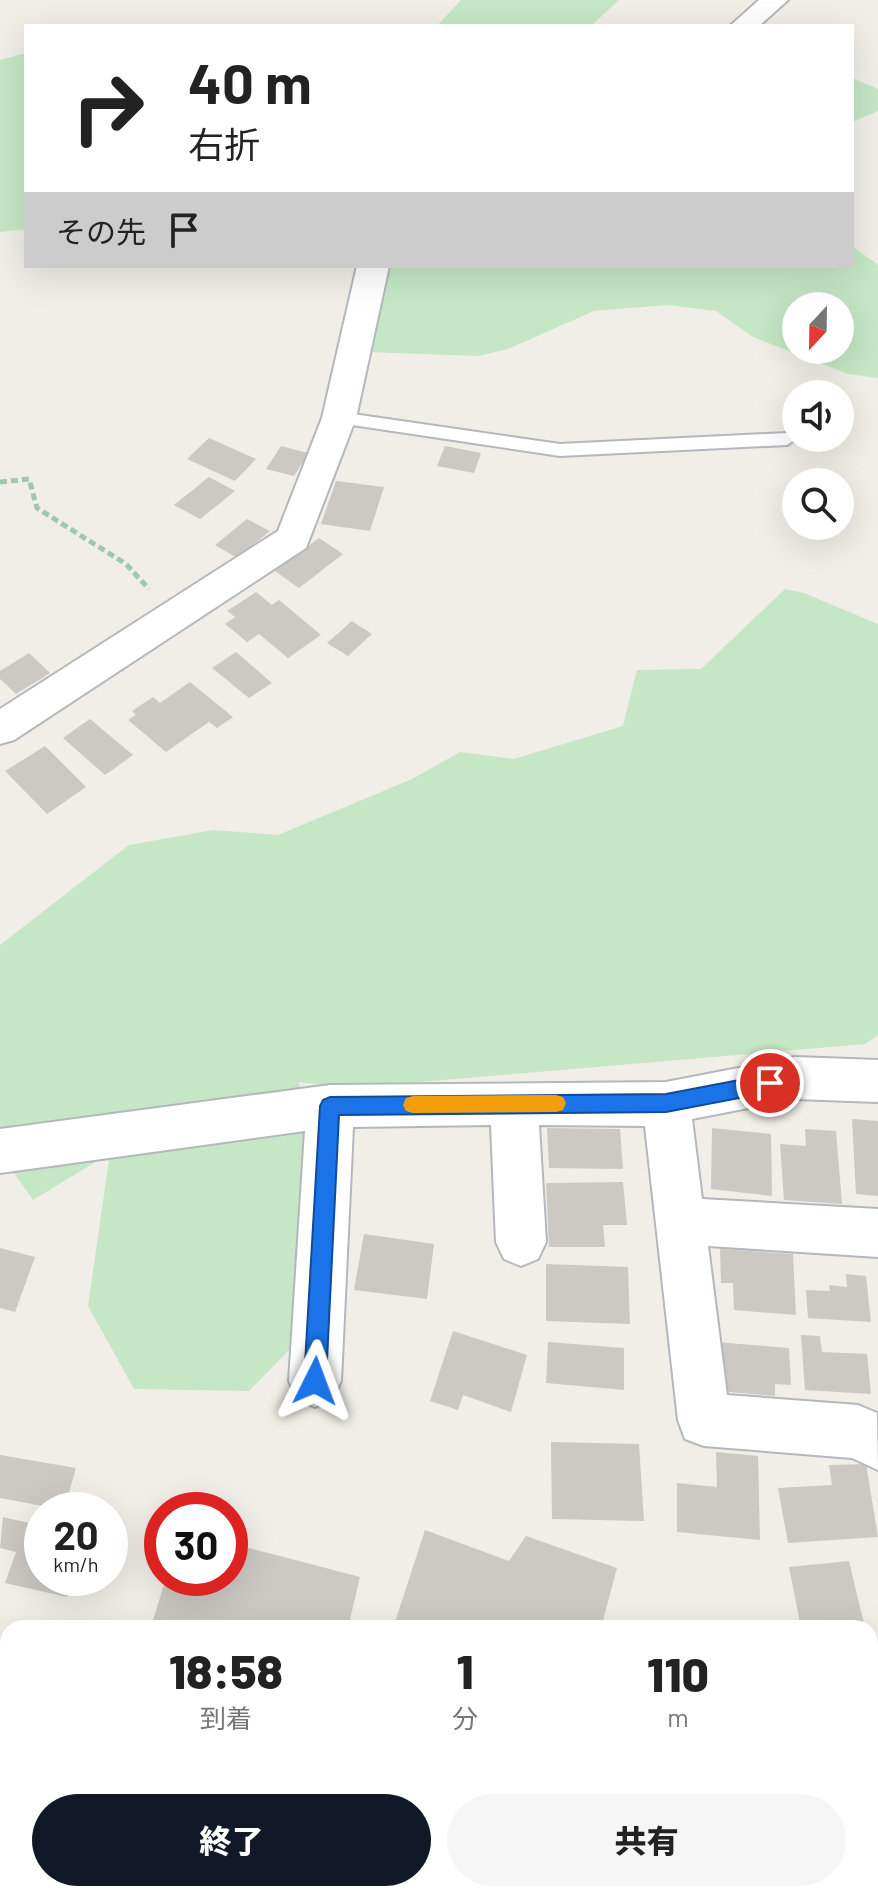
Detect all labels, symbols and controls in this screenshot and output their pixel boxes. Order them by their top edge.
text: 40 m [188,48,312,115]
icon: right [56,56,160,160]
text: 右折 [188,122,260,165]
icon: arrive [162,208,206,252]
text: その先 [56,213,146,249]
north arrow [782,292,854,364]
map controls [782,292,854,540]
button: sound [782,380,854,452]
button: search [782,468,854,540]
pin [736,1049,804,1117]
icon: arrive [748,1061,792,1105]
position arrow [273,1339,357,1423]
speed limit sign: 30 [144,1492,248,1596]
text: 20 [53,1510,99,1558]
text: km/h [53,1552,99,1576]
text: 18:58 [169,1641,283,1699]
text: 1 [456,1641,474,1699]
text: 110 [647,1644,709,1702]
text: m [667,1701,689,1732]
text: 到着 [200,1702,252,1733]
text: 分 [452,1702,478,1733]
button: 終了 [32,1794,431,1886]
button: 共有 [447,1794,846,1886]

